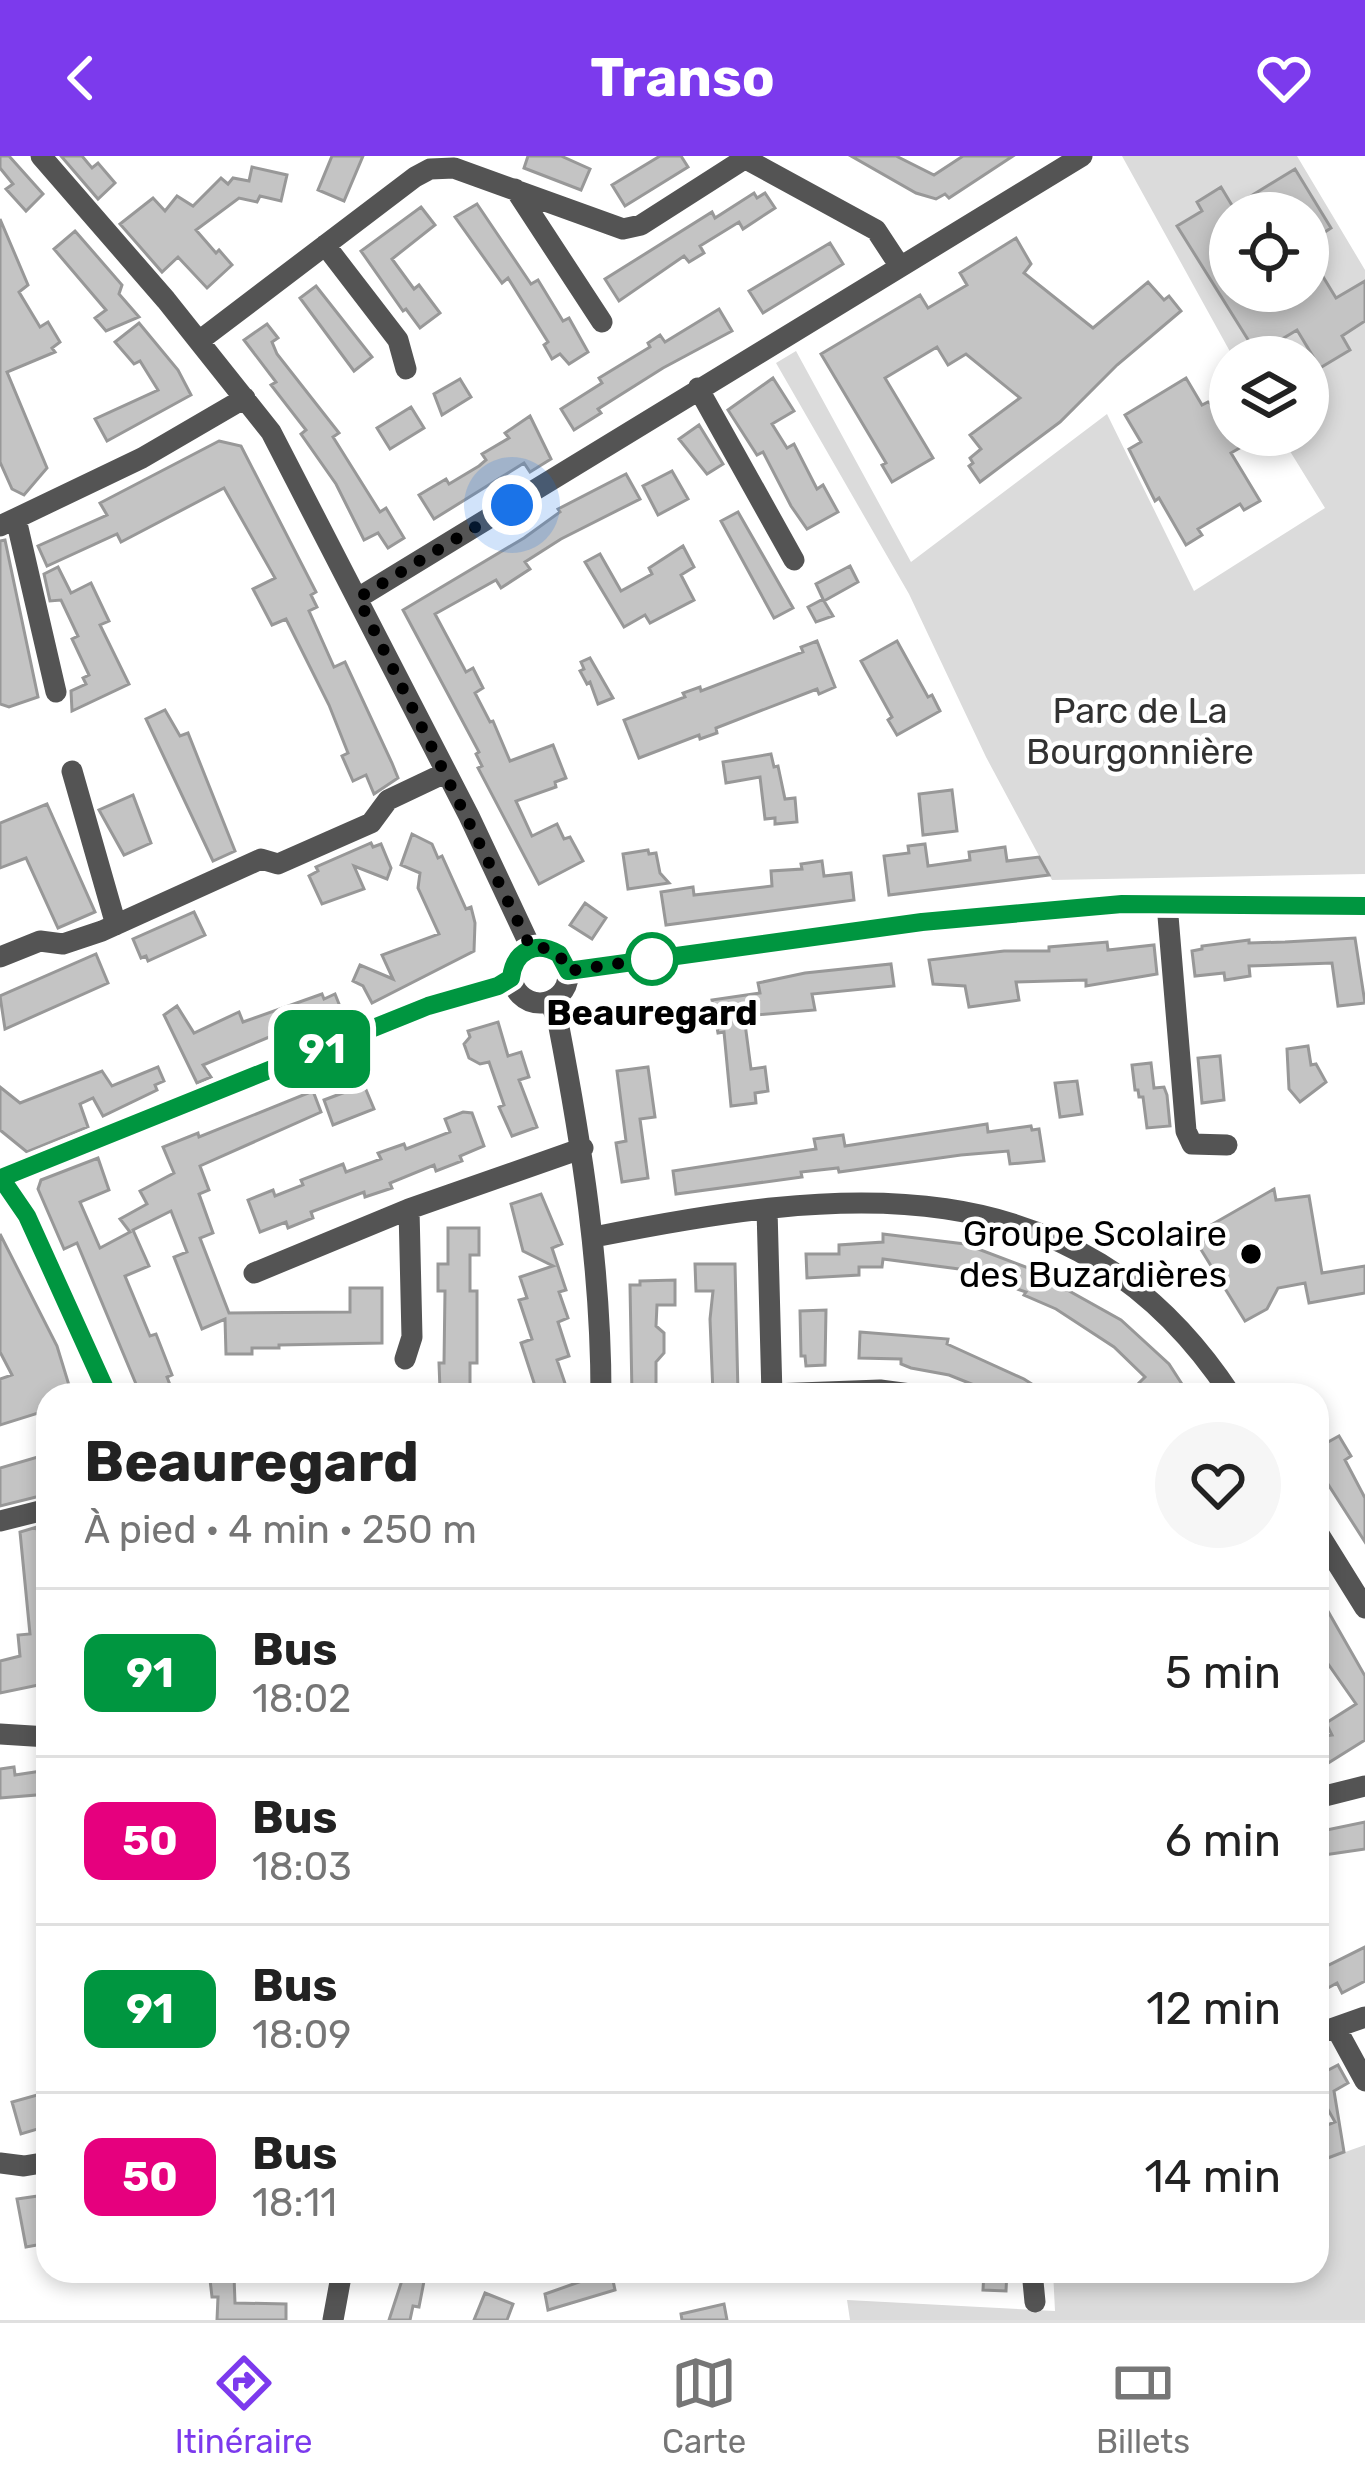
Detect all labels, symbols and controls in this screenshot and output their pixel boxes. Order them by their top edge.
icon: back [48,45,114,111]
icon: heart [1251,45,1317,111]
text: Transo [590,46,775,110]
map controls [1209,192,1329,456]
button: locate [1209,192,1329,312]
button: layers [1209,336,1329,456]
your location [482,475,542,535]
park label: Parc de La Bourgonnière [1026,689,1254,773]
marker: Beauregard [627,934,677,984]
place label: Beauregard [546,991,758,1034]
line badge: 91 [268,1010,376,1088]
text: 91 [298,1024,346,1074]
place label: Groupe Scolaire des Buzardières [959,1212,1227,1296]
marker: Groupe Scolaire des Buzardières [1238,1241,1264,1267]
button: heart [1155,1422,1281,1548]
text: Beauregard [84,1428,419,1495]
text: À pied · 4 min · 250 m [84,1507,477,1553]
text: Bus [252,1623,337,1676]
text: 5 min [1165,1646,1281,1699]
text: 91 [126,1648,174,1698]
text: 18:02 [252,1676,351,1722]
text: Bus [252,1791,337,1844]
text: 6 min [1165,1814,1281,1867]
text: 50 [122,1816,178,1866]
text: 18:03 [252,1844,352,1890]
text: Bus [252,1959,337,2012]
text: 12 min [1146,1982,1281,2035]
text: 91 [126,1984,174,2034]
text: 18:09 [252,2012,351,2058]
text: Bus [252,2127,337,2180]
text: 14 min [1145,2150,1281,2203]
text: 50 [122,2152,178,2202]
text: 18:11 [252,2180,337,2226]
tab: Itinéraire [175,2350,312,2461]
tab: Carte [662,2350,746,2461]
tab: Billets [1096,2350,1190,2461]

